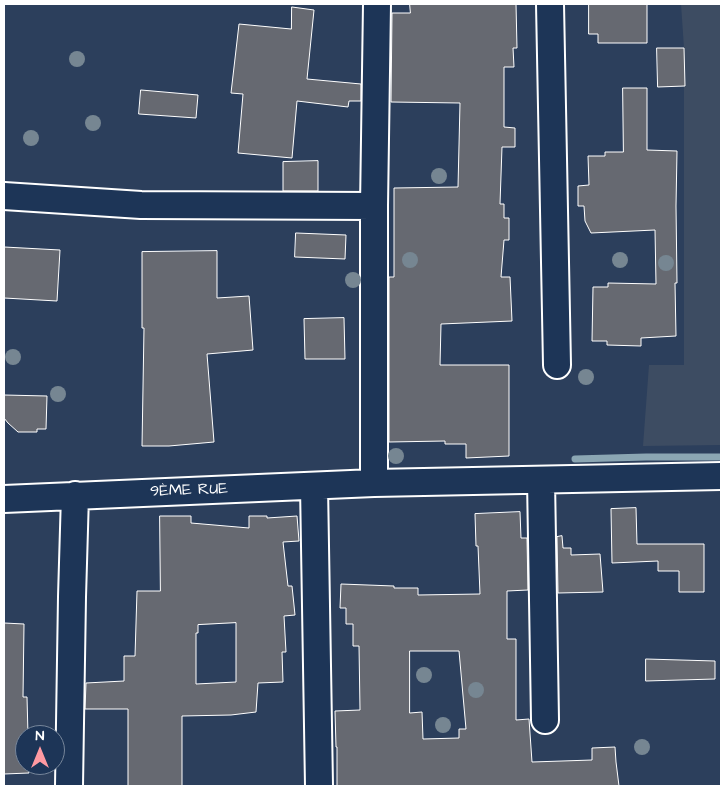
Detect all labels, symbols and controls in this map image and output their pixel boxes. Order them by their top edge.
street label: 9ÈME RUE [150,480,228,502]
north arrow [15,725,65,775]
text: N [36,726,44,746]

